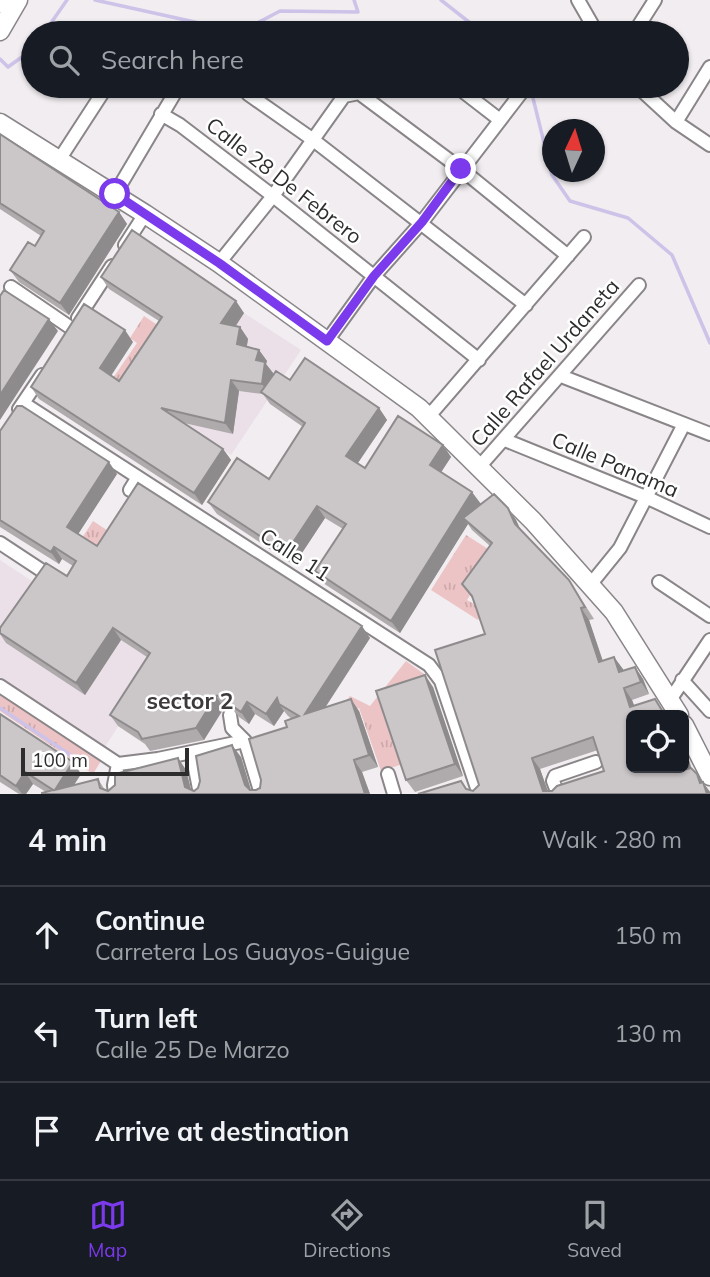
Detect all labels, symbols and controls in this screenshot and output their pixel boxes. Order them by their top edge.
search box [21,21,689,98]
icon: search [45,41,83,79]
text: Search here [101,43,244,76]
street label: Calle 28 De Febrero [202,111,368,249]
north arrow [542,119,605,182]
route end [445,153,476,184]
route start [99,178,130,209]
street label: Calle Rafael Urdaneta [464,273,624,452]
street label: Calle Panama [548,426,683,502]
street label: Calle 11 [255,522,336,587]
district label: sector 2 [146,686,234,715]
map controls [626,710,689,773]
button: locate [626,710,689,773]
scale bar [21,745,189,777]
text: 100 m [32,748,88,772]
text: 4 min [28,821,107,859]
text: Walk · 280 m [542,825,682,854]
text: Continue [95,904,205,937]
icon: ahead [28,916,66,954]
text: 150 m [614,921,682,950]
text: Carretera Los Guayos-Guigue [95,937,410,966]
text: Turn left [95,1002,197,1035]
icon: left [28,1014,66,1052]
text: 130 m [614,1019,682,1048]
text: Calle 25 De Marzo [95,1035,290,1064]
icon: arrive [28,1112,66,1150]
text: Arrive at destination [95,1115,350,1148]
tab: Map [88,1196,127,1262]
tab: Directions [303,1196,391,1262]
tab: Saved [567,1196,622,1262]

